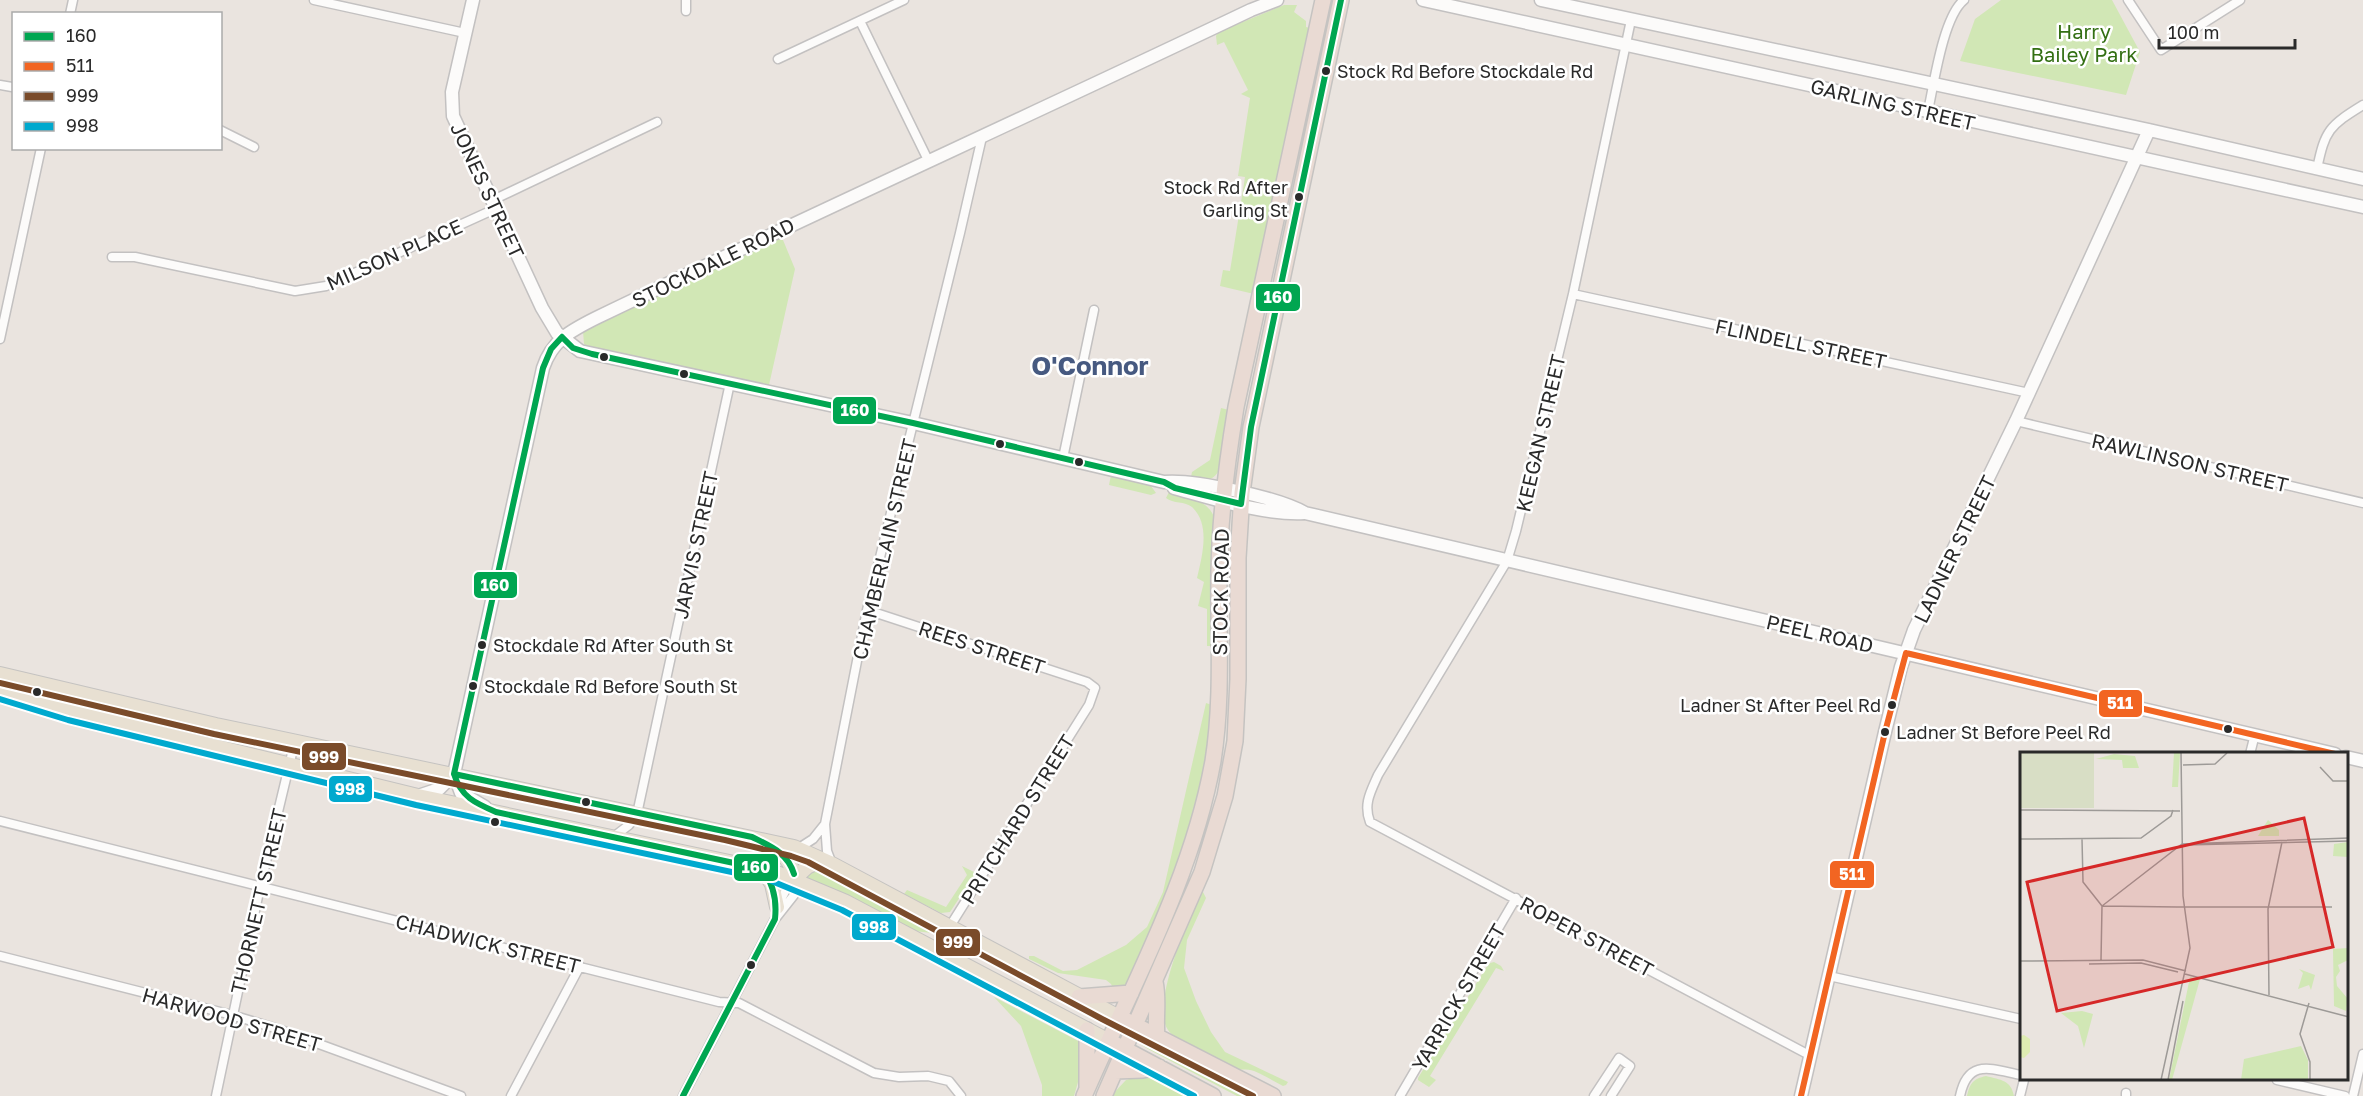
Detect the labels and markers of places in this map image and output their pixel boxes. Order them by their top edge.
place label: Stock Rd Before Stockdale Rd [1337,60,1593,82]
marker: Stock Rd Before Stockdale Rd [1320,65,1332,77]
place label: Stock Rd After Garling St [1164,176,1288,221]
marker: Stock Rd After Garling St [1293,191,1305,203]
unlabelled marker [598,351,610,363]
unlabelled marker [678,368,690,380]
unlabelled marker [994,438,1006,450]
unlabelled marker [1073,456,1085,468]
place label: Stockdale Rd After South St [493,634,733,656]
marker: Stockdale Rd After South St [476,639,488,651]
place label: Stockdale Rd Before South St [484,675,738,697]
marker: Stockdale Rd Before South St [467,680,479,692]
unlabelled marker [31,686,43,698]
place label: Ladner St After Peel Rd [1680,694,1881,716]
marker: Ladner St After Peel Rd [1886,699,1898,711]
place label: Ladner St Before Peel Rd [1896,721,2111,743]
unlabelled marker [2222,723,2234,735]
marker: Ladner St Before Peel Rd [1879,726,1891,738]
unlabelled marker [580,796,592,808]
unlabelled marker [489,816,501,828]
unlabelled marker [745,959,757,971]

